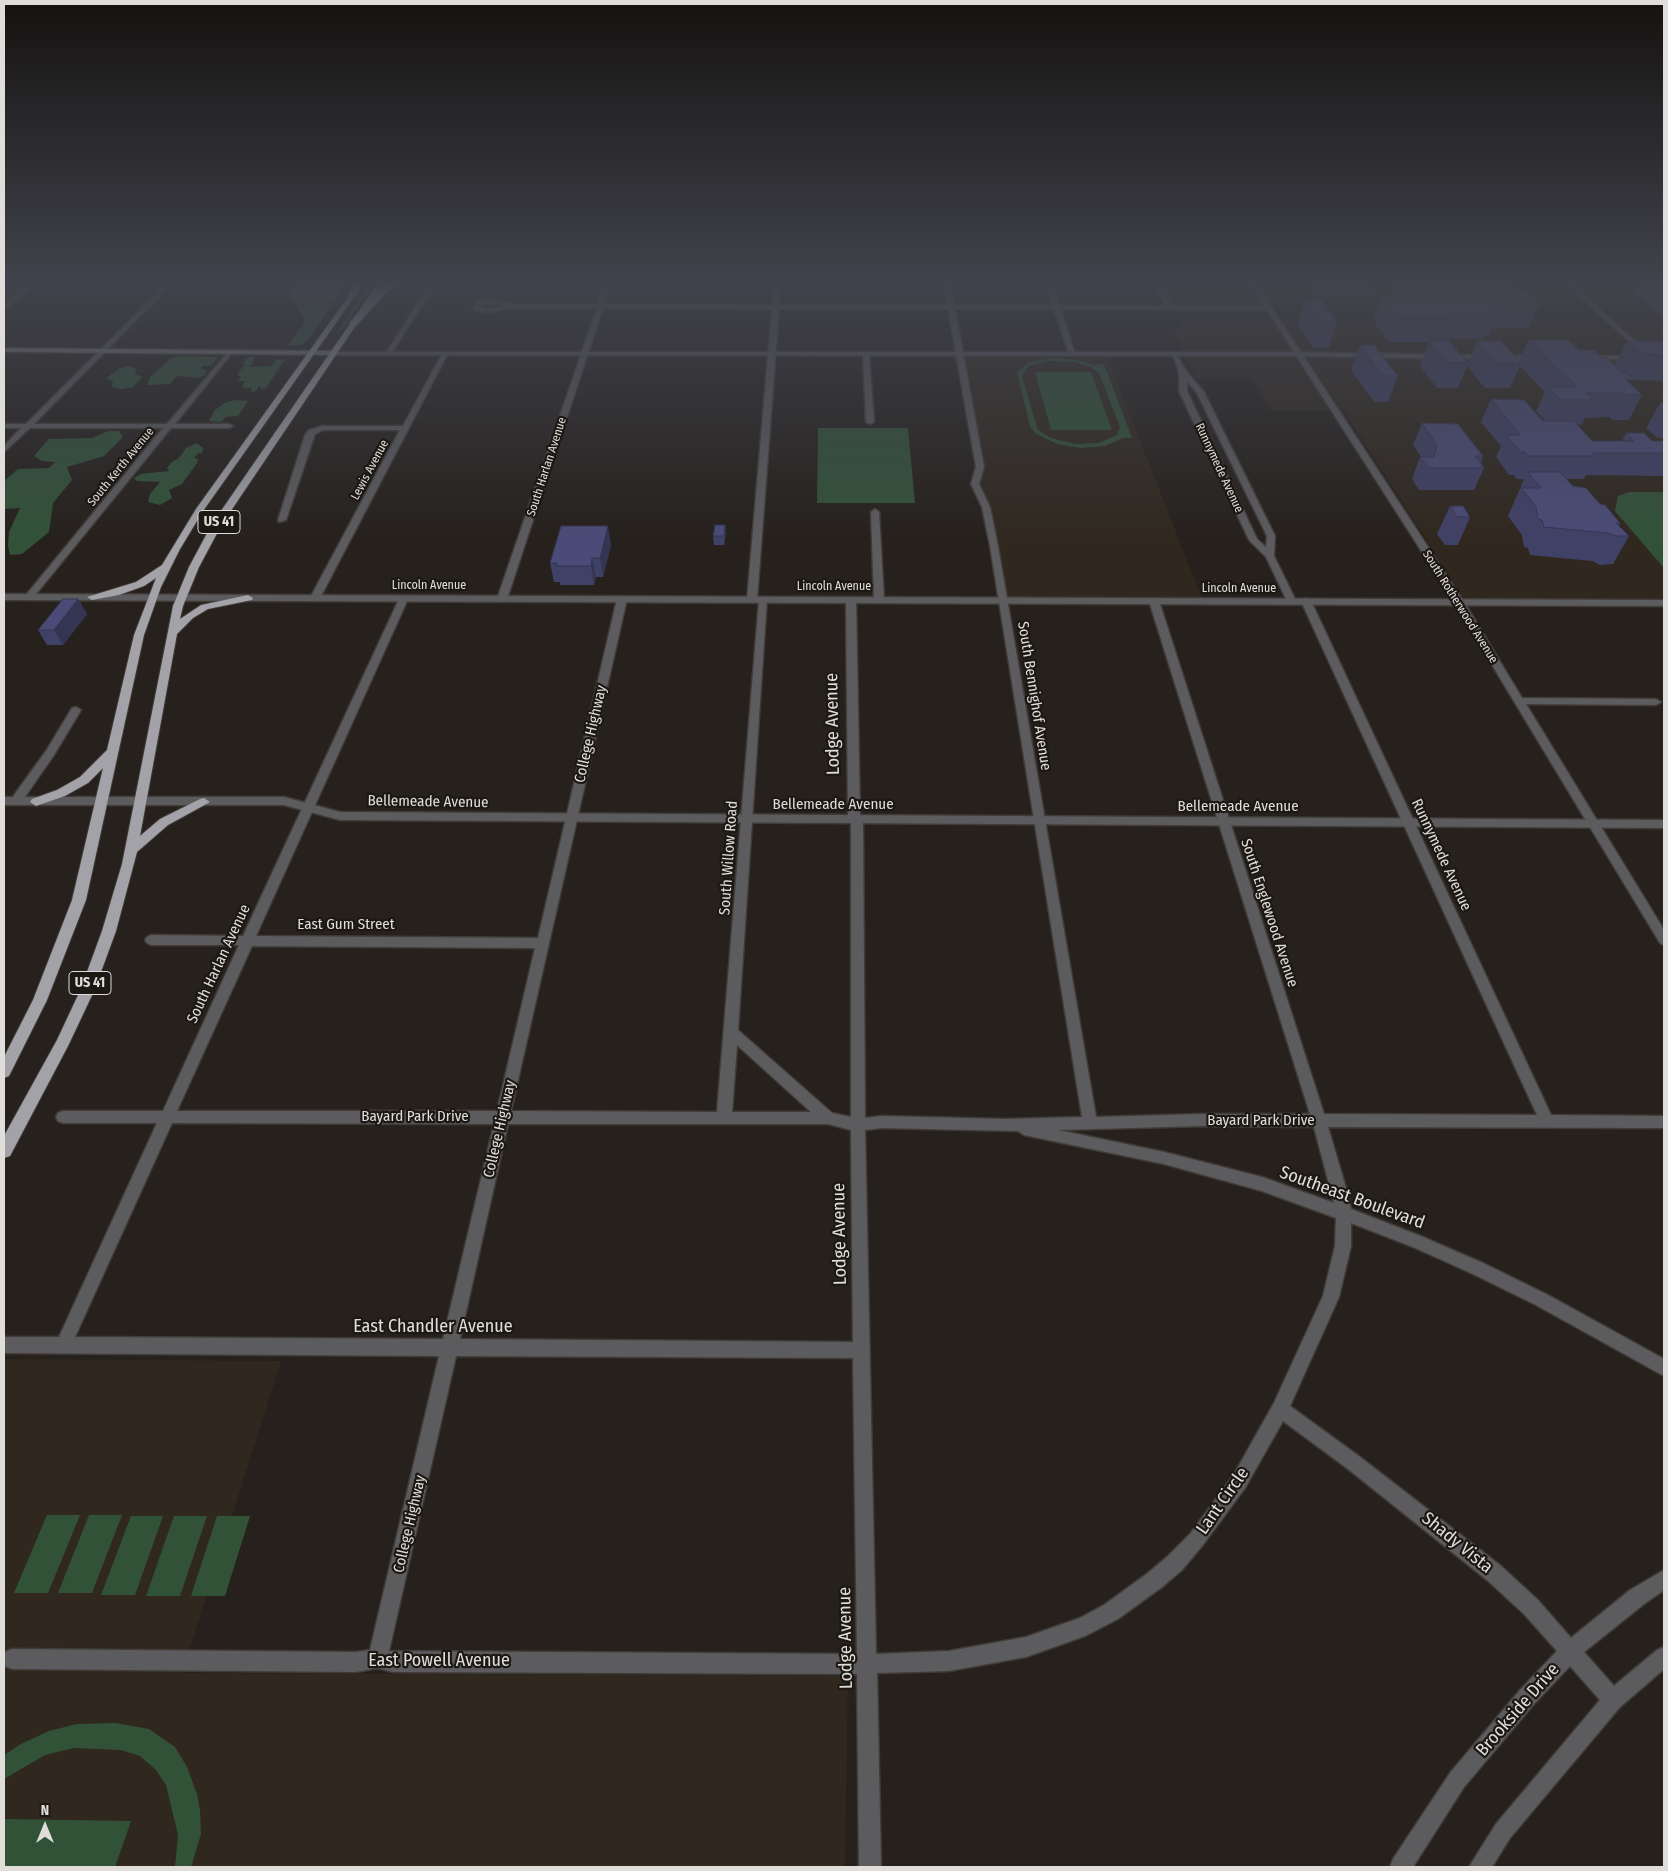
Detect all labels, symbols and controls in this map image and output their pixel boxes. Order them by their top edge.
street label: South Harlan Avenue [524,416,570,518]
street label: Runnymede Avenue [1192,421,1246,515]
street label: South Kerth Avenue [85,425,157,509]
street label: Lewis Avenue [348,438,392,502]
road number: US 41 [198,511,240,534]
street label: South Rotherwood Avenue [1419,548,1501,666]
street label: Lincoln Avenue [392,579,466,593]
street label: Lincoln Avenue [797,580,871,594]
street label: Lincoln Avenue [1202,582,1276,596]
street label: South Bennighof Avenue [1013,620,1055,772]
street label: Lodge Avenue [821,673,845,775]
street label: College Highway [571,684,611,784]
street label: Bellemeade Avenue [367,792,489,812]
street label: Bellemeade Avenue [772,796,894,814]
street label: Runnymede Avenue [1407,796,1475,914]
street label: Bellemeade Avenue [1177,798,1299,816]
street label: South Willow Road [716,800,742,916]
street label: South Englewood Avenue [1237,837,1301,989]
street label: South Harlan Avenue [184,902,254,1026]
street label: East Gum Street [297,916,395,934]
road number: US 41 [69,971,111,994]
street label: College Highway [480,1079,520,1179]
street label: Bayard Park Drive [361,1108,469,1126]
street label: Bayard Park Drive [1207,1112,1315,1130]
street label: Southeast Boulevard [1277,1162,1427,1234]
street label: Lodge Avenue [828,1183,852,1285]
street label: East Chandler Avenue [353,1316,513,1338]
street label: Lant Circle [1192,1463,1254,1539]
street label: College Highway [390,1474,430,1574]
street label: Shady Vista [1417,1508,1497,1578]
street label: Lodge Avenue [834,1587,858,1689]
street label: East Powell Avenue [368,1650,510,1672]
street label: Brookside Drive [1472,1659,1564,1761]
north arrow [20,1801,70,1851]
text: N [41,1802,49,1819]

